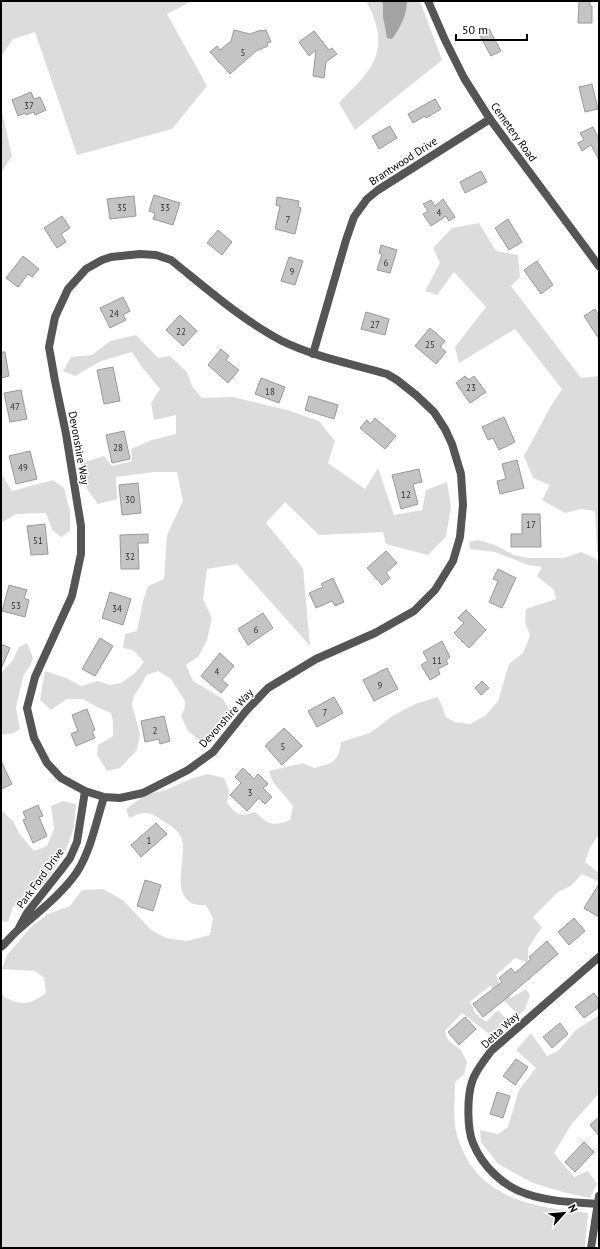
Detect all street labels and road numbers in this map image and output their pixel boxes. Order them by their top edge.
street label: Cemetery Road [488,100,540,164]
street label: Brantwood Drive [366,133,440,188]
street label: Devonshire Way [66,410,93,487]
street label: Devonshire Way [196,685,257,750]
street label: Park Ford Drive [13,845,67,911]
street label: Delta Way [478,1008,523,1051]

